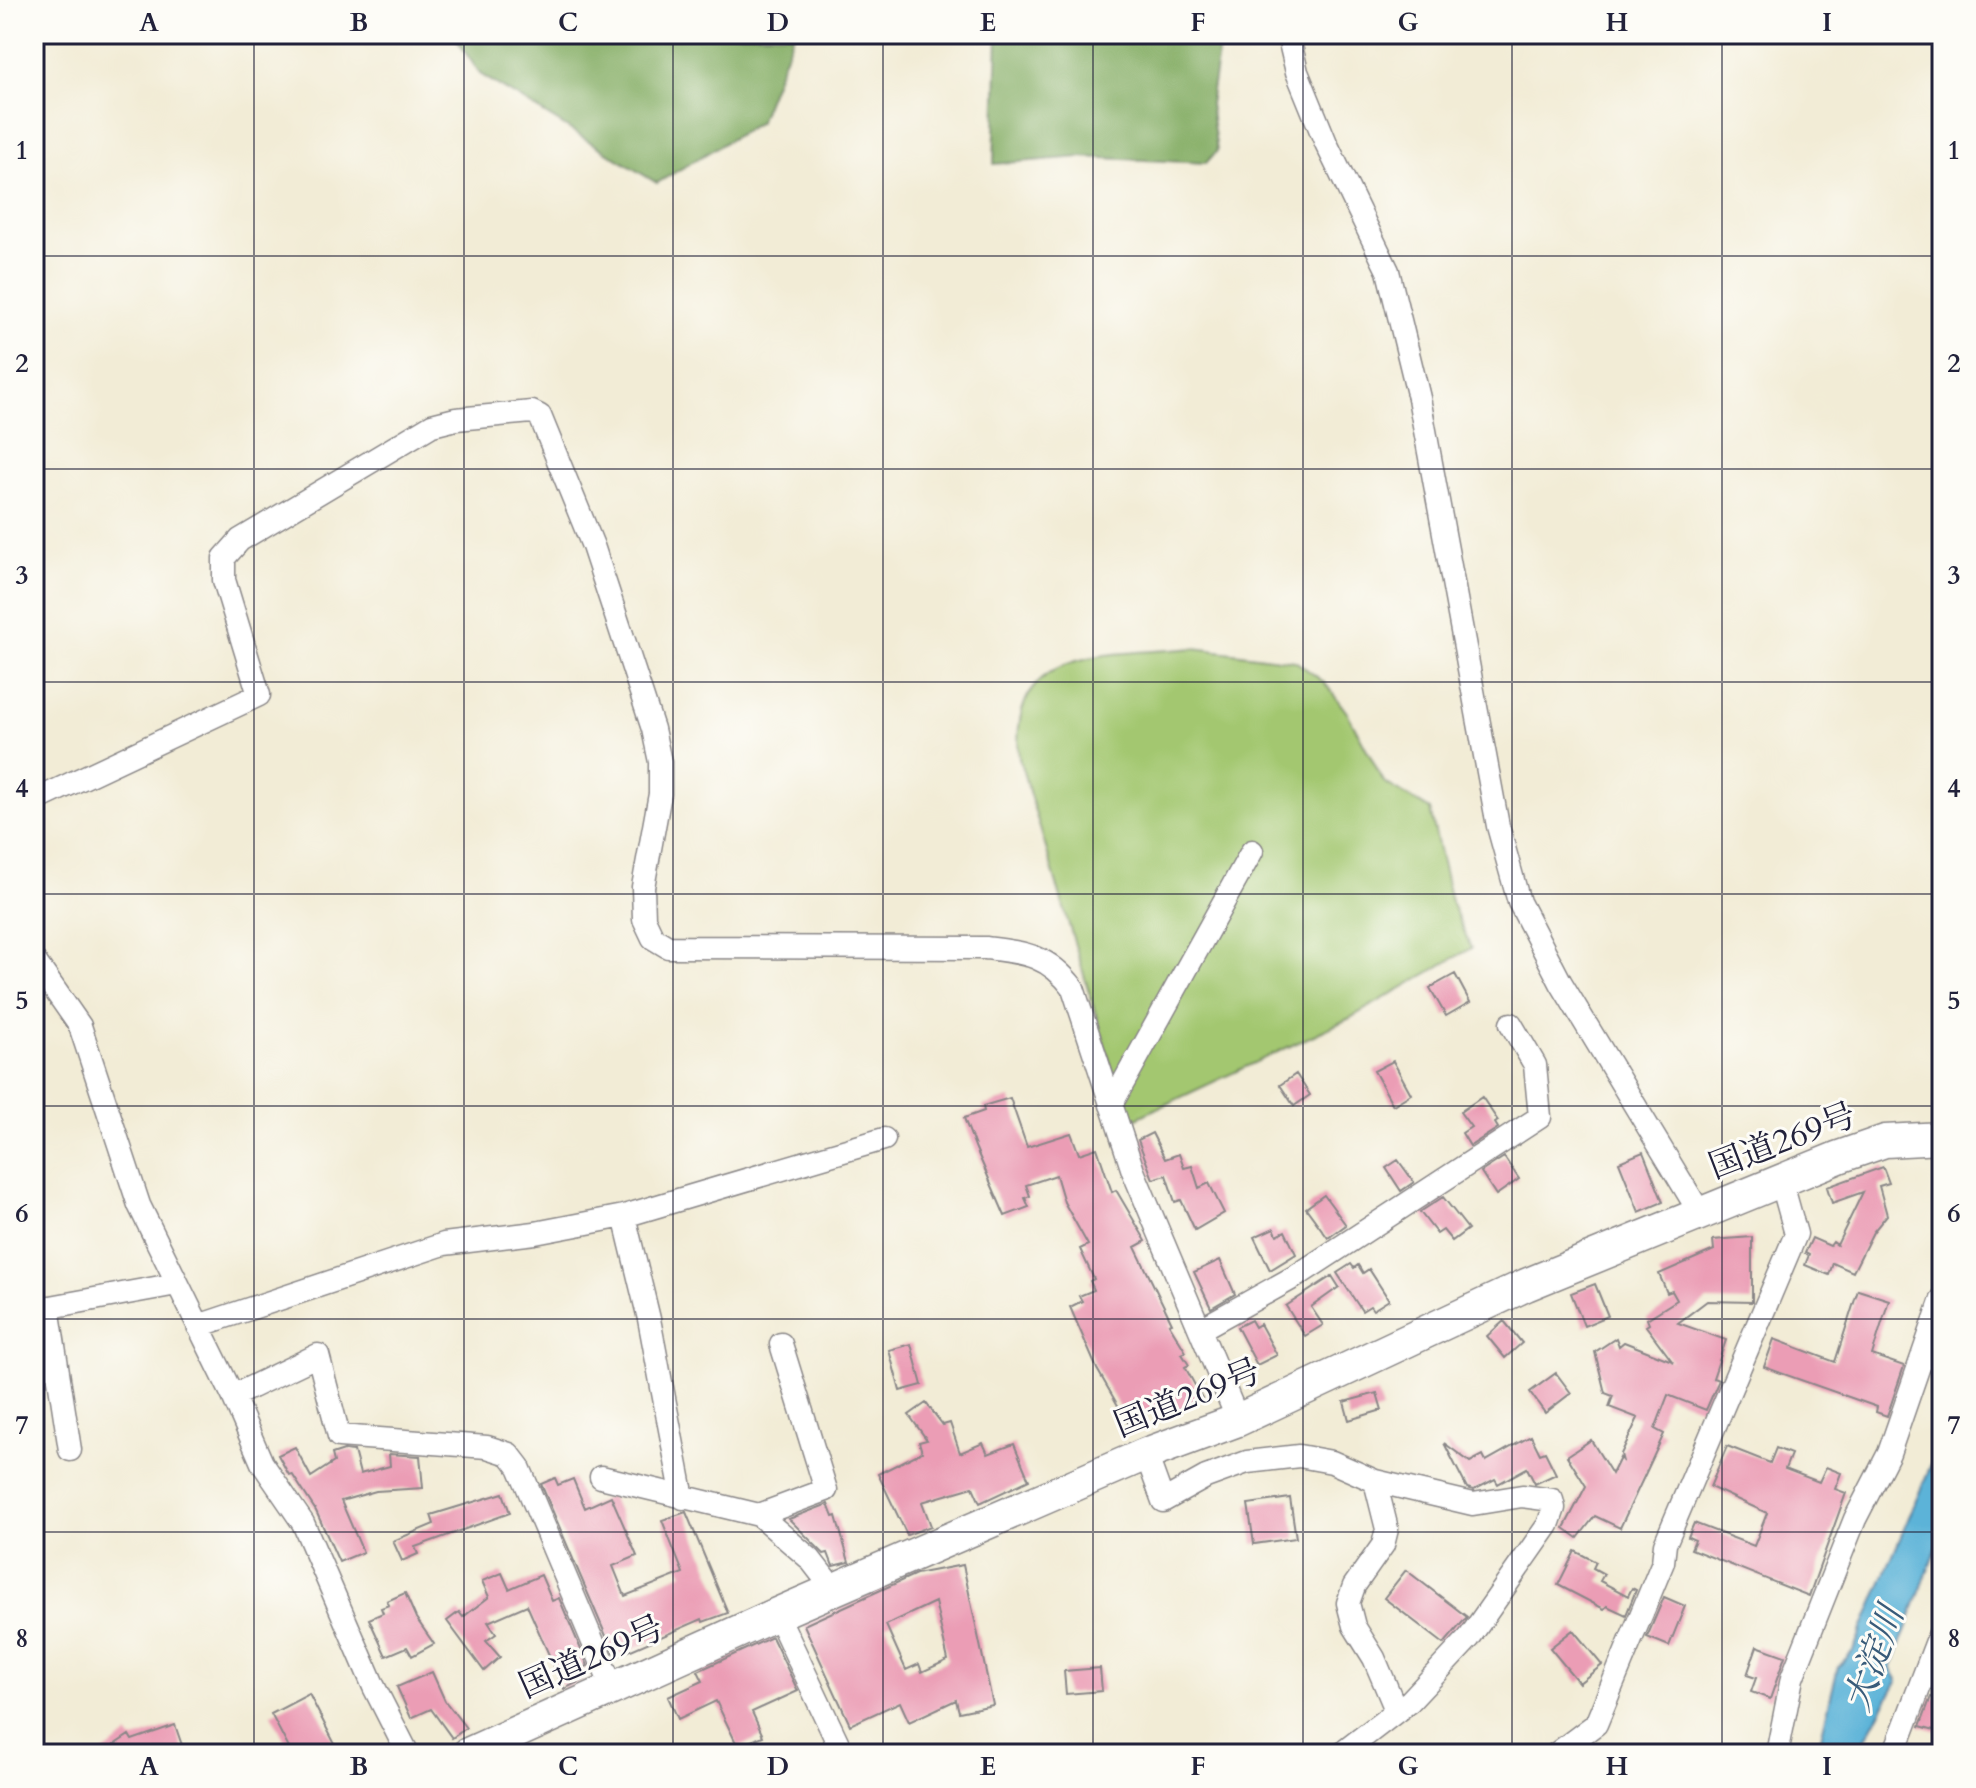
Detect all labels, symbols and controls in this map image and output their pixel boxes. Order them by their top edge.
text: A [139,5,159,40]
text: B [350,5,368,40]
text: C [558,5,578,40]
text: D [767,5,789,40]
text: E [980,5,996,40]
text: F [1190,5,1206,40]
text: G [1397,5,1419,40]
text: H [1606,5,1629,40]
text: I [1822,5,1832,40]
text: 1 [15,133,29,168]
text: 1 [1947,133,1961,168]
text: 2 [15,346,29,381]
text: 2 [1947,346,1961,381]
text: 3 [15,558,29,593]
text: 3 [1947,558,1961,593]
text: 4 [15,771,29,806]
text: 4 [1947,771,1961,806]
text: 5 [15,983,29,1018]
text: 5 [1947,983,1961,1018]
street label: 国道269号 [1702,1092,1863,1190]
text: 6 [15,1196,29,1231]
text: 6 [1947,1196,1961,1231]
street label: 国道269号 [1107,1348,1267,1448]
text: 7 [15,1408,29,1443]
text: 7 [1947,1408,1961,1443]
water label: 大淀川 [1833,1596,1917,1718]
street label: 国道269号 [512,1605,671,1709]
text: 8 [15,1621,29,1656]
text: 8 [1947,1621,1961,1656]
text: A [139,1749,159,1784]
text: B [350,1749,368,1784]
text: C [558,1749,578,1784]
text: D [767,1749,789,1784]
text: E [980,1749,996,1784]
text: F [1190,1749,1206,1784]
text: G [1397,1749,1419,1784]
text: H [1606,1749,1629,1784]
text: I [1822,1749,1832,1784]

